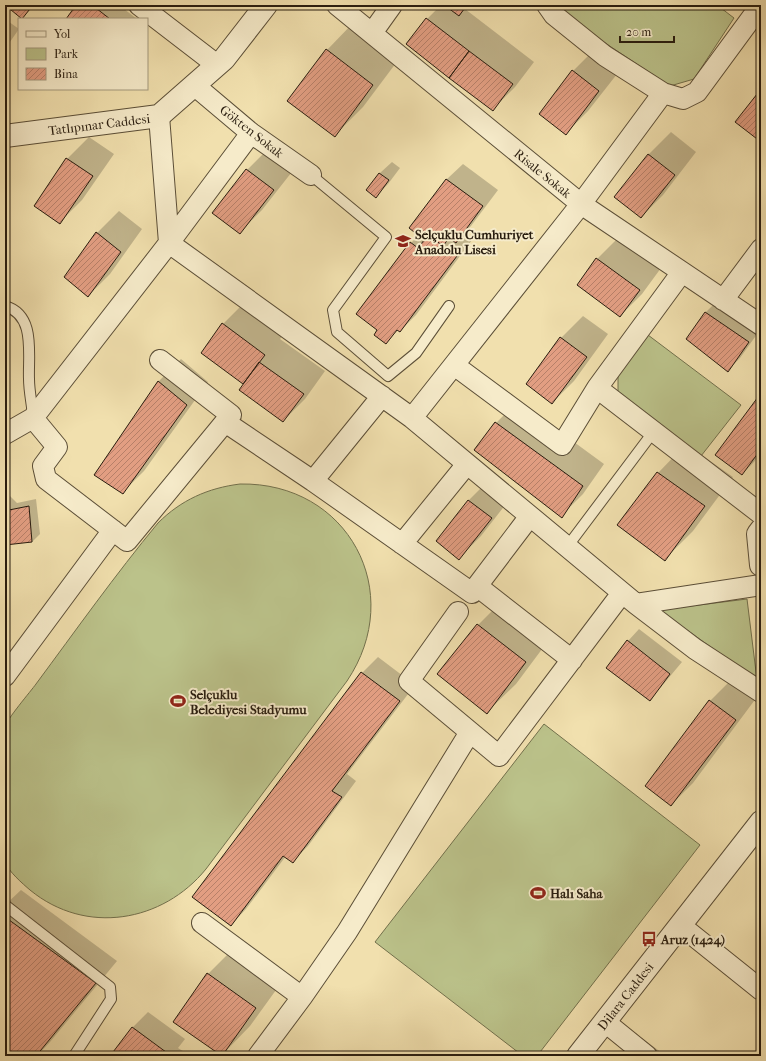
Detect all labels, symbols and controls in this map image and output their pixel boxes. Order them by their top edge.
legend [18,18,148,90]
scale bar [620,18,674,44]
text: 20 m [626,25,651,39]
text: Yol [53,27,71,41]
text: Park [54,47,79,61]
text: Bina [54,67,78,81]
street label: Gökten Sokak [217,102,287,161]
street label: Tatlıpınar Caddesi [47,111,151,138]
street label: Risale Sokak [511,146,575,201]
place label: Selçuklu Cumhuriyet Anadolu Lisesi [414,227,534,257]
school or university icon: Selçuklu Cumhuriyet Anadolu Lisesi [394,232,412,250]
place label: Selçuklu Belediyesi Stadyumu [190,687,307,718]
sports icon: Selçuklu Belediyesi Stadyumu [169,692,187,710]
sports icon: Halı Saha [529,884,547,902]
place label: Halı Saha [550,886,604,901]
bus stop icon: Aruz (1424) [640,930,658,948]
place label: Aruz (1424) [660,932,725,948]
street label: Dilara Caddesi [594,959,657,1033]

